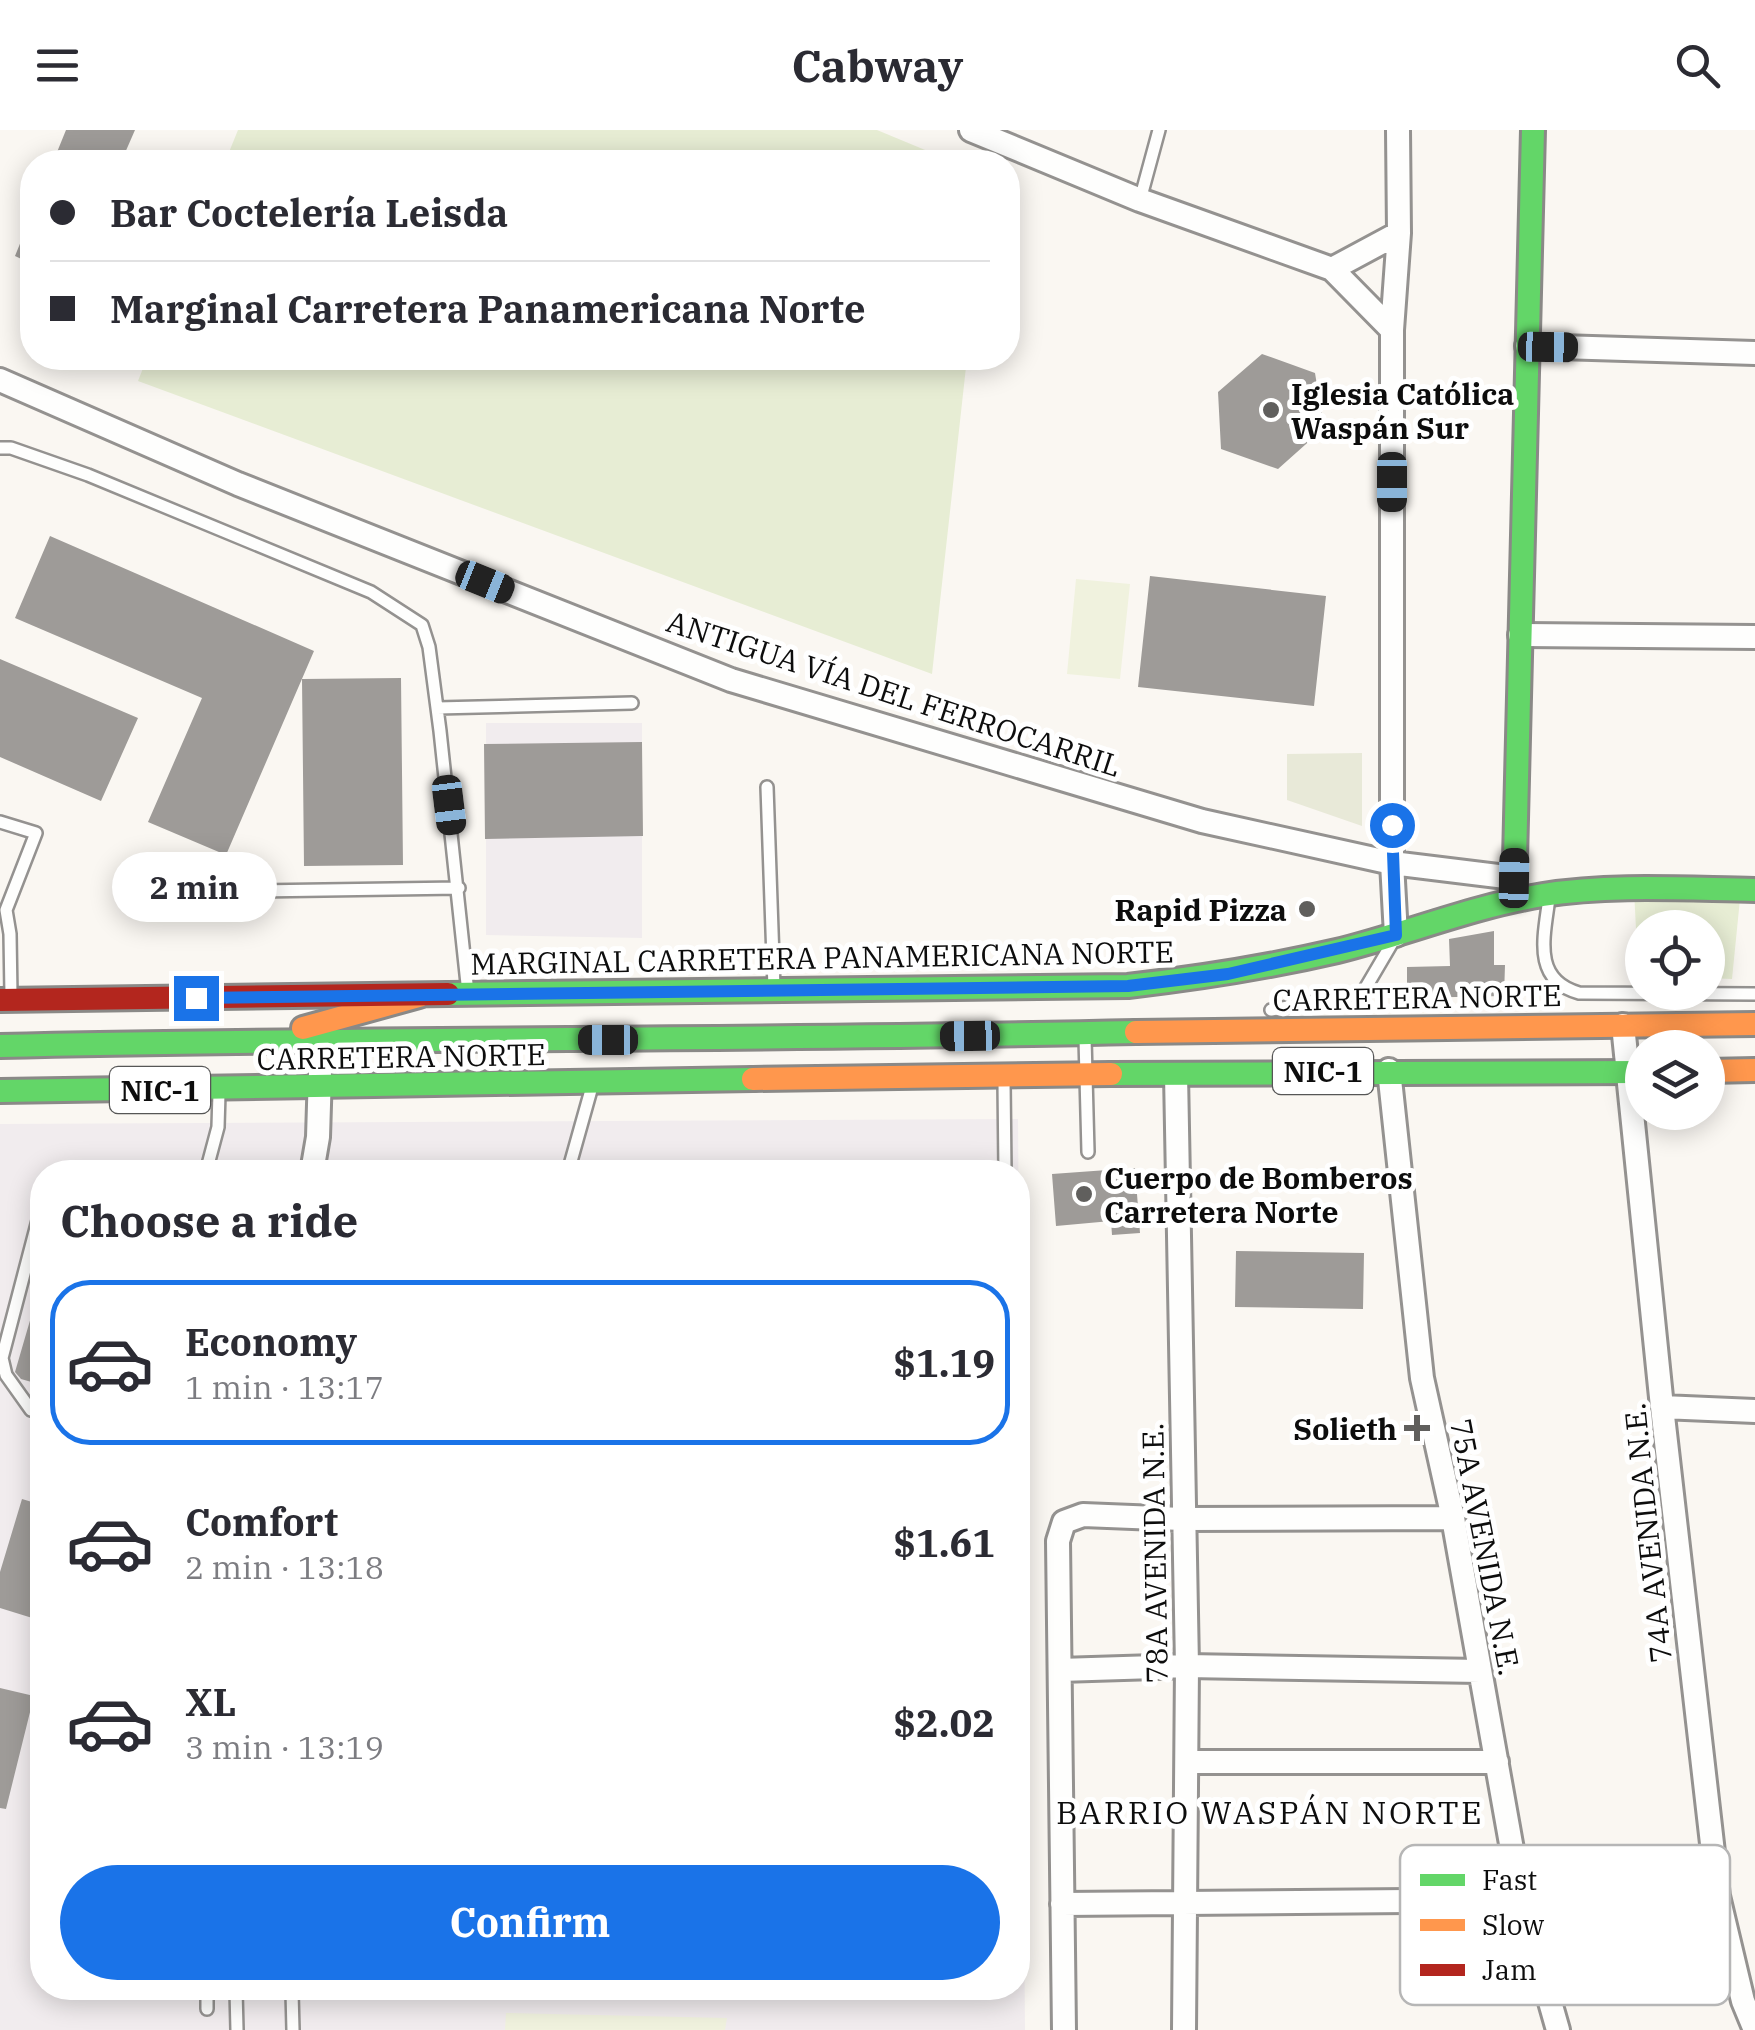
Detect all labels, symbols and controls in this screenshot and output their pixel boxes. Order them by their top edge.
text: Cabway [792,36,963,94]
icon: menu [30,38,85,93]
icon: search [1670,38,1725,93]
text: Bar Coctelería Leisda [110,188,508,237]
text: Marginal Carretera Panamericana Norte [110,284,866,333]
car [1518,331,1578,363]
place label: Iglesia Católica Waspán Sur [1291,374,1514,447]
marker: Iglesia Católica Waspán Sur [1260,399,1282,421]
car [1377,452,1407,512]
car [452,557,518,607]
street label: ANTIGUA VÍA DEL FERROCARRIL [662,601,1126,785]
car [430,773,468,837]
route start [1370,803,1415,848]
car [1498,848,1530,908]
callout: 2 min [114,853,278,923]
text: 2 min [150,866,239,908]
place label: Rapid Pizza [1114,890,1287,929]
marker: Rapid Pizza [1296,898,1318,920]
map controls [1625,910,1725,1130]
button: locate [1625,910,1725,1010]
street label: MARGINAL CARRETERA PANAMERICANA NORTE [470,931,1174,983]
street label: CARRETERA NORTE [1272,975,1562,1019]
route end [174,976,219,1021]
car [940,1020,1000,1052]
car [578,1025,638,1055]
button: layers [1625,1030,1725,1130]
street label: CARRETERA NORTE [256,1034,546,1078]
road number: NIC-1 [1273,1048,1373,1094]
road number: NIC-1 [110,1067,210,1113]
place label: Cuerpo de Bomberos Carretera Norte [1104,1158,1413,1231]
marker: Cuerpo de Bomberos Carretera Norte [1073,1183,1095,1205]
text: Choose a ride [60,1191,358,1249]
text: Economy [185,1317,357,1366]
icon: car [65,1318,155,1408]
text: $1.19 [893,1338,995,1387]
text: 1 min · 13:17 [185,1366,384,1408]
street label: 74A AVENIDA N.E. [1614,1401,1680,1665]
place label: Solieth [1293,1409,1397,1448]
street label: 75A AVENIDA N.E. [1442,1415,1530,1679]
marker: Solieth [1406,1417,1428,1439]
street label: 78A AVENIDA N.E. [1132,1422,1176,1684]
text: Comfort [185,1497,338,1546]
icon: car [65,1498,155,1588]
text: $1.61 [893,1518,995,1567]
text: 2 min · 13:18 [185,1546,384,1588]
text: XL [185,1677,236,1726]
icon: car [65,1678,155,1768]
text: $2.02 [893,1698,995,1747]
text: 3 min · 13:19 [185,1726,384,1768]
district label: BARRIO WASPÁN NORTE [1056,1791,1484,1833]
legend [1400,1845,1730,2005]
text: Fast [1482,1861,1537,1898]
button: Confirm [60,1865,1000,1980]
text: Slow [1482,1906,1544,1943]
text: Jam [1482,1951,1537,1988]

